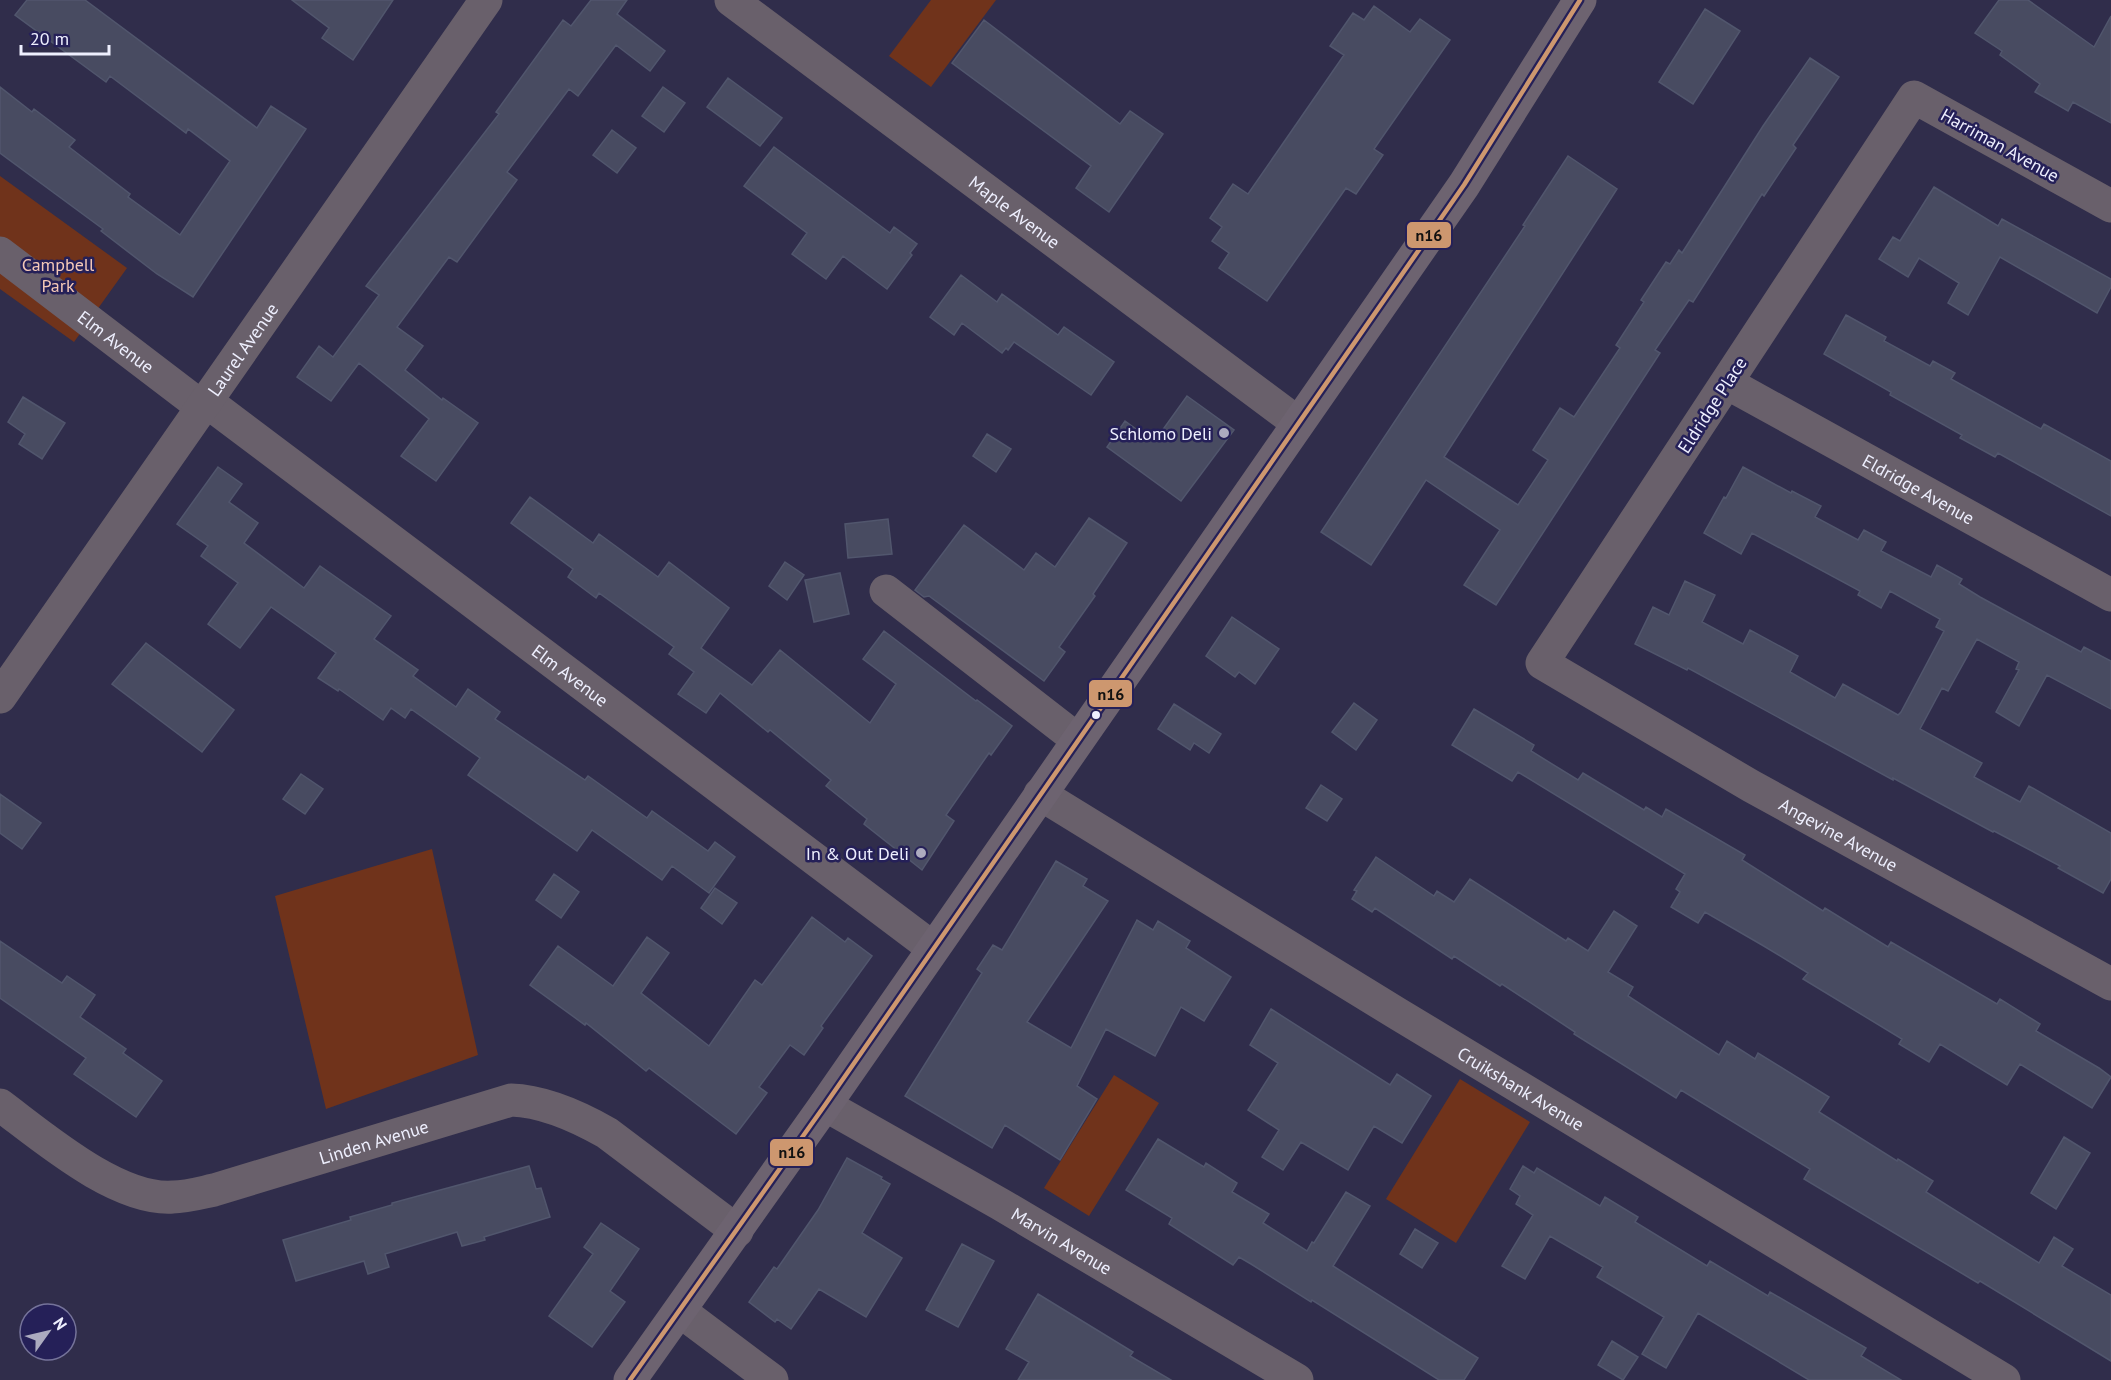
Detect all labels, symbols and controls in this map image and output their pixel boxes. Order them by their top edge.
scale bar [21,18,110,56]
text: 20 m [30,27,69,50]
street label: Harriman Avenue [1937,103,2063,187]
street label: Maple Avenue [965,170,1065,253]
line badge: n16 [1406,221,1452,249]
text: n16 [1416,225,1442,245]
park label: Campbell Park [22,253,95,297]
street label: Laurel Avenue [202,298,283,400]
street label: Elm Avenue [73,305,159,378]
street label: Eldridge Place [1672,353,1752,457]
place label: Schlomo Deli [1110,422,1212,445]
marker: Schlomo Deli [1217,426,1231,440]
street label: Eldridge Avenue [1859,449,1979,529]
street label: Elm Avenue [527,639,613,711]
line badge: n16 [1088,679,1133,708]
text: n16 [1098,684,1124,704]
unlabelled marker [1090,709,1102,721]
street label: Angevine Avenue [1775,792,1902,876]
place label: In & Out Deli [806,842,909,865]
marker: In & Out Deli [914,846,928,860]
street label: Cruikshank Avenue [1453,1041,1589,1135]
street label: Linden Avenue [316,1114,431,1169]
line badge: n16 [769,1138,814,1167]
text: n16 [779,1142,805,1162]
street label: Marvin Avenue [1007,1202,1116,1279]
north arrow [18,1302,78,1362]
text: N [49,1314,72,1334]

